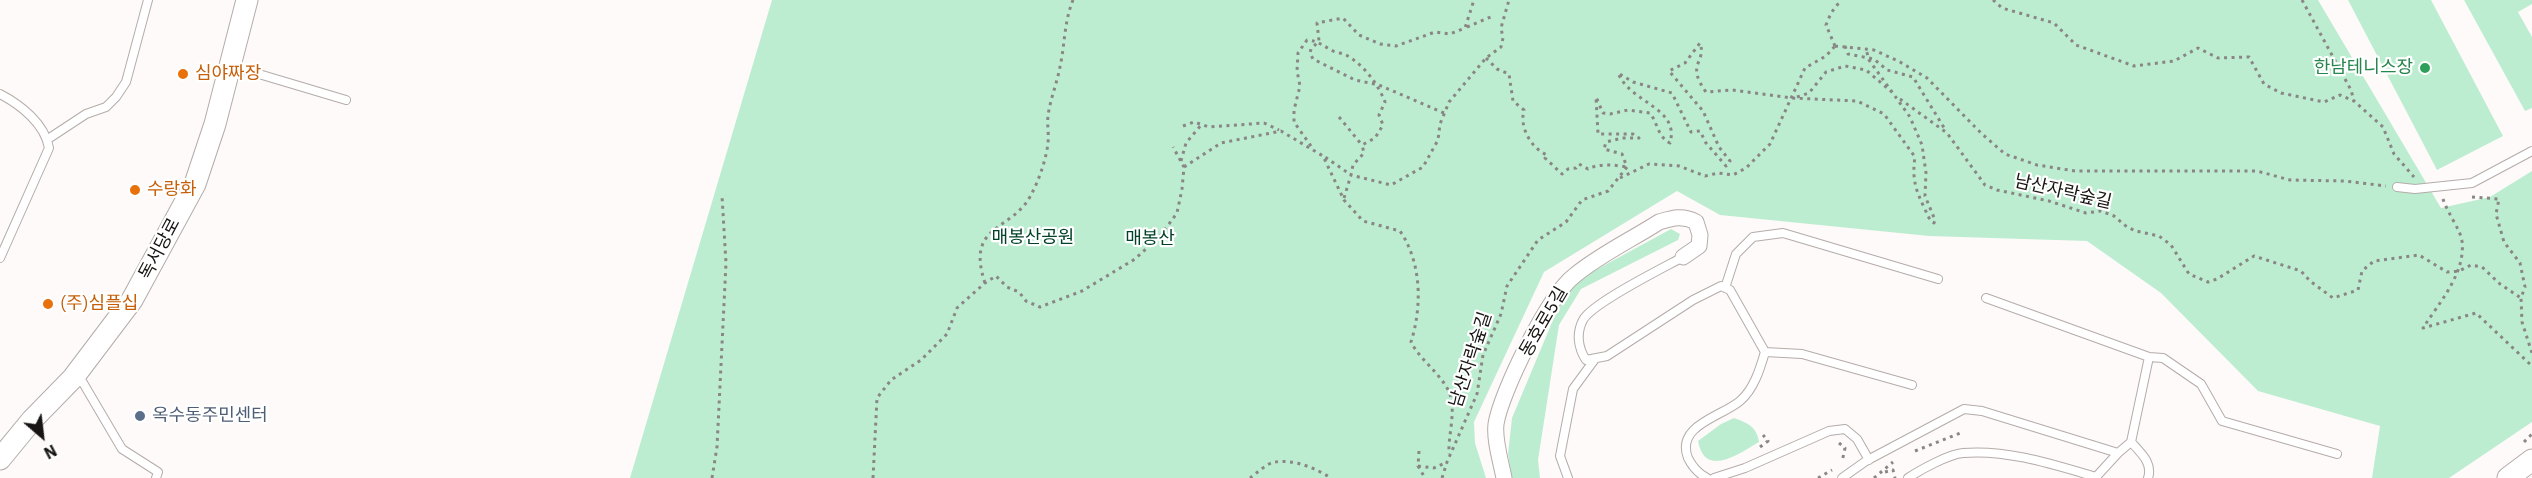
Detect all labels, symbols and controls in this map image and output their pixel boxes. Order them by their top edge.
place label: 한남테니스장 [2314,57,2413,79]
marker: 한남테니스장 [2418,61,2432,75]
place label: 심야짜장 [195,63,261,85]
marker: 심야짜장 [176,67,190,81]
street label: 남산자락숲길 [2012,170,2114,214]
place label: 수랑화 [147,179,197,201]
marker: 수랑화 [128,183,142,197]
street label: 독서당로 [135,215,185,283]
park label: 매봉산공원 [992,227,1074,249]
park label: 매봉산 [1125,228,1175,250]
street label: 동호로5길 [1515,283,1573,361]
place label: (주)심플십 [60,293,138,315]
marker: (주)심플십 [41,297,55,311]
street label: 남산자락숲길 [1445,309,1497,411]
place label: 옥수동주민센터 [152,405,268,427]
north arrow [12,406,72,466]
marker: 옥수동주민센터 [133,409,147,423]
text: N [41,440,60,463]

